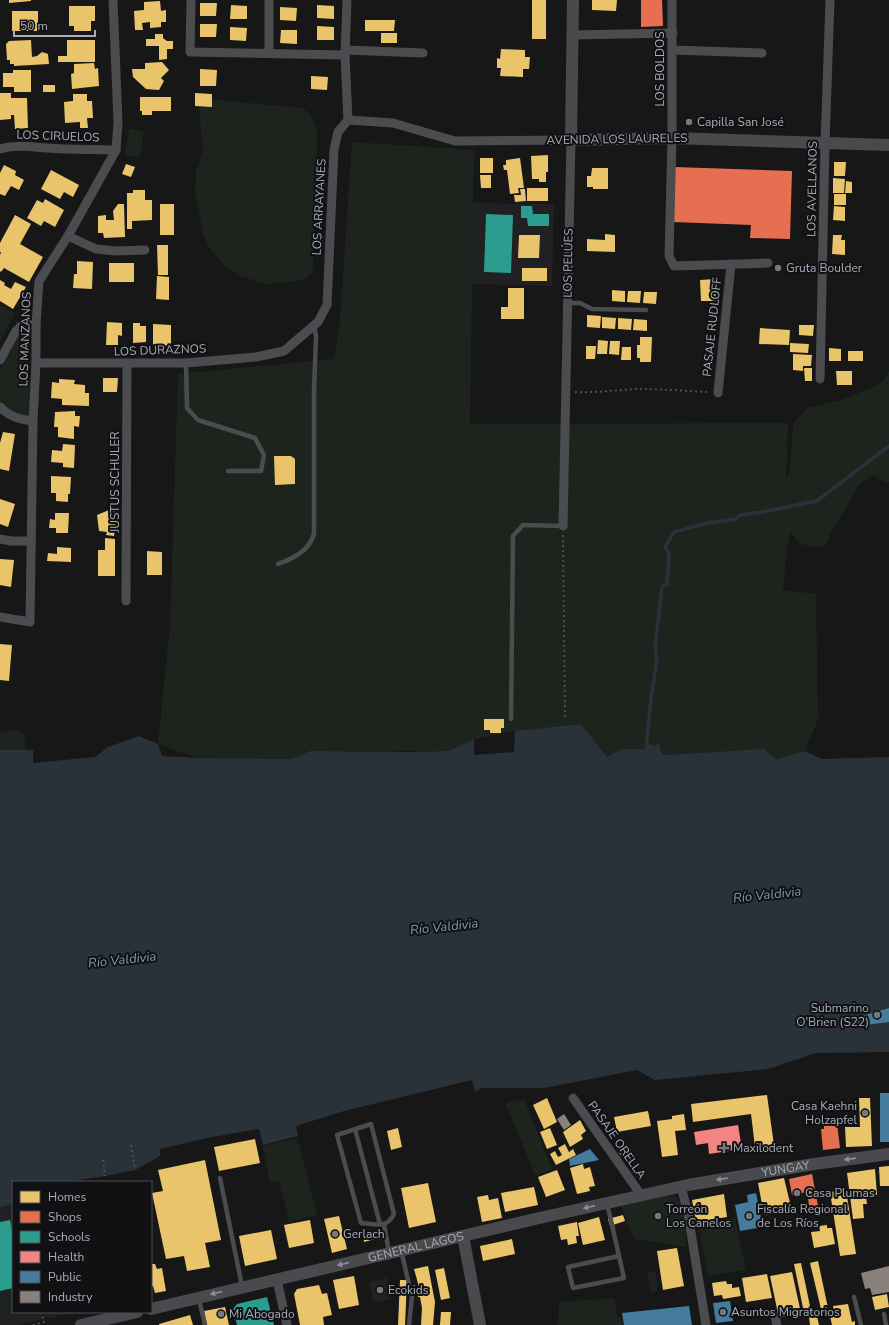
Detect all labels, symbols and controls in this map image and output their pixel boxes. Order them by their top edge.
scale bar [14,12,95,38]
text: 50 m [20,18,48,34]
street label: LOS BOLDOS [652,31,668,107]
place label: Capilla San José [697,114,784,130]
marker: Capilla San José [684,117,694,127]
street label: LOS CIRUELOS [16,127,100,145]
street label: AVENIDA LOS LAURELES [546,130,688,148]
street label: LOS AVELLANOS [803,141,821,237]
street label: LOS ARRAYANES [308,158,330,256]
street label: LOS PELÚES [559,228,577,298]
place label: Gruta Boulder [786,260,863,276]
marker: Gruta Boulder [773,263,783,273]
street label: PASAJE RUDLOFF [699,276,725,377]
street label: LOS MANZANOS [15,291,35,387]
street label: LOS DURAZNOS [114,340,206,360]
street label: JUSTUS SCHULER [107,431,123,534]
water label: Río Valdivia [732,882,802,908]
water label: Río Valdivia [409,914,479,940]
water label: Río Valdivia [87,947,157,973]
place label: Submarino O'Brien (S22) [796,1000,869,1030]
marker: Submarino O'Brien (S22) [872,1010,882,1020]
street label: PASAJE ORELLA [584,1098,650,1182]
place label: Casa Kaehni Holzapfel [791,1098,857,1128]
marker: Casa Kaehni Holzapfel [860,1108,870,1118]
place label: Maxilodent [733,1140,794,1156]
marker: Maxilodent [718,1142,730,1154]
one-way arrow [844,1156,856,1162]
street label: YUNGAY [759,1157,812,1181]
one-way arrow [716,1176,728,1182]
legend [12,1181,152,1313]
place label: Casa Plumas [805,1185,875,1201]
marker: Casa Plumas [792,1188,802,1198]
text: Homes [48,1189,86,1205]
place label: Torreón Los Canelos [666,1201,732,1231]
place label: Fiscalía Regional de Los Ríos [757,1201,848,1231]
one-way arrow [583,1204,595,1210]
text: Shops [48,1209,82,1225]
marker: Torreón Los Canelos [653,1211,663,1221]
marker: Fiscalía Regional de Los Ríos [744,1211,754,1221]
place label: Gerlach [343,1226,385,1242]
street label: GENERAL LAGOS [366,1228,465,1266]
text: Schools [48,1229,91,1245]
marker: Gerlach [330,1229,340,1239]
text: Health [48,1249,84,1265]
one-way arrow [337,1261,349,1267]
text: Public [48,1269,82,1285]
place label: Ecokids [388,1282,429,1298]
marker: Ecokids [375,1285,385,1295]
text: Industry [48,1289,93,1305]
one-way arrow [210,1291,223,1297]
place label: Asuntos Migratorios [731,1304,840,1320]
place label: Mi Abogado [229,1306,295,1322]
marker: Asuntos Migratorios [718,1307,728,1317]
marker: Mi Abogado [216,1309,226,1319]

